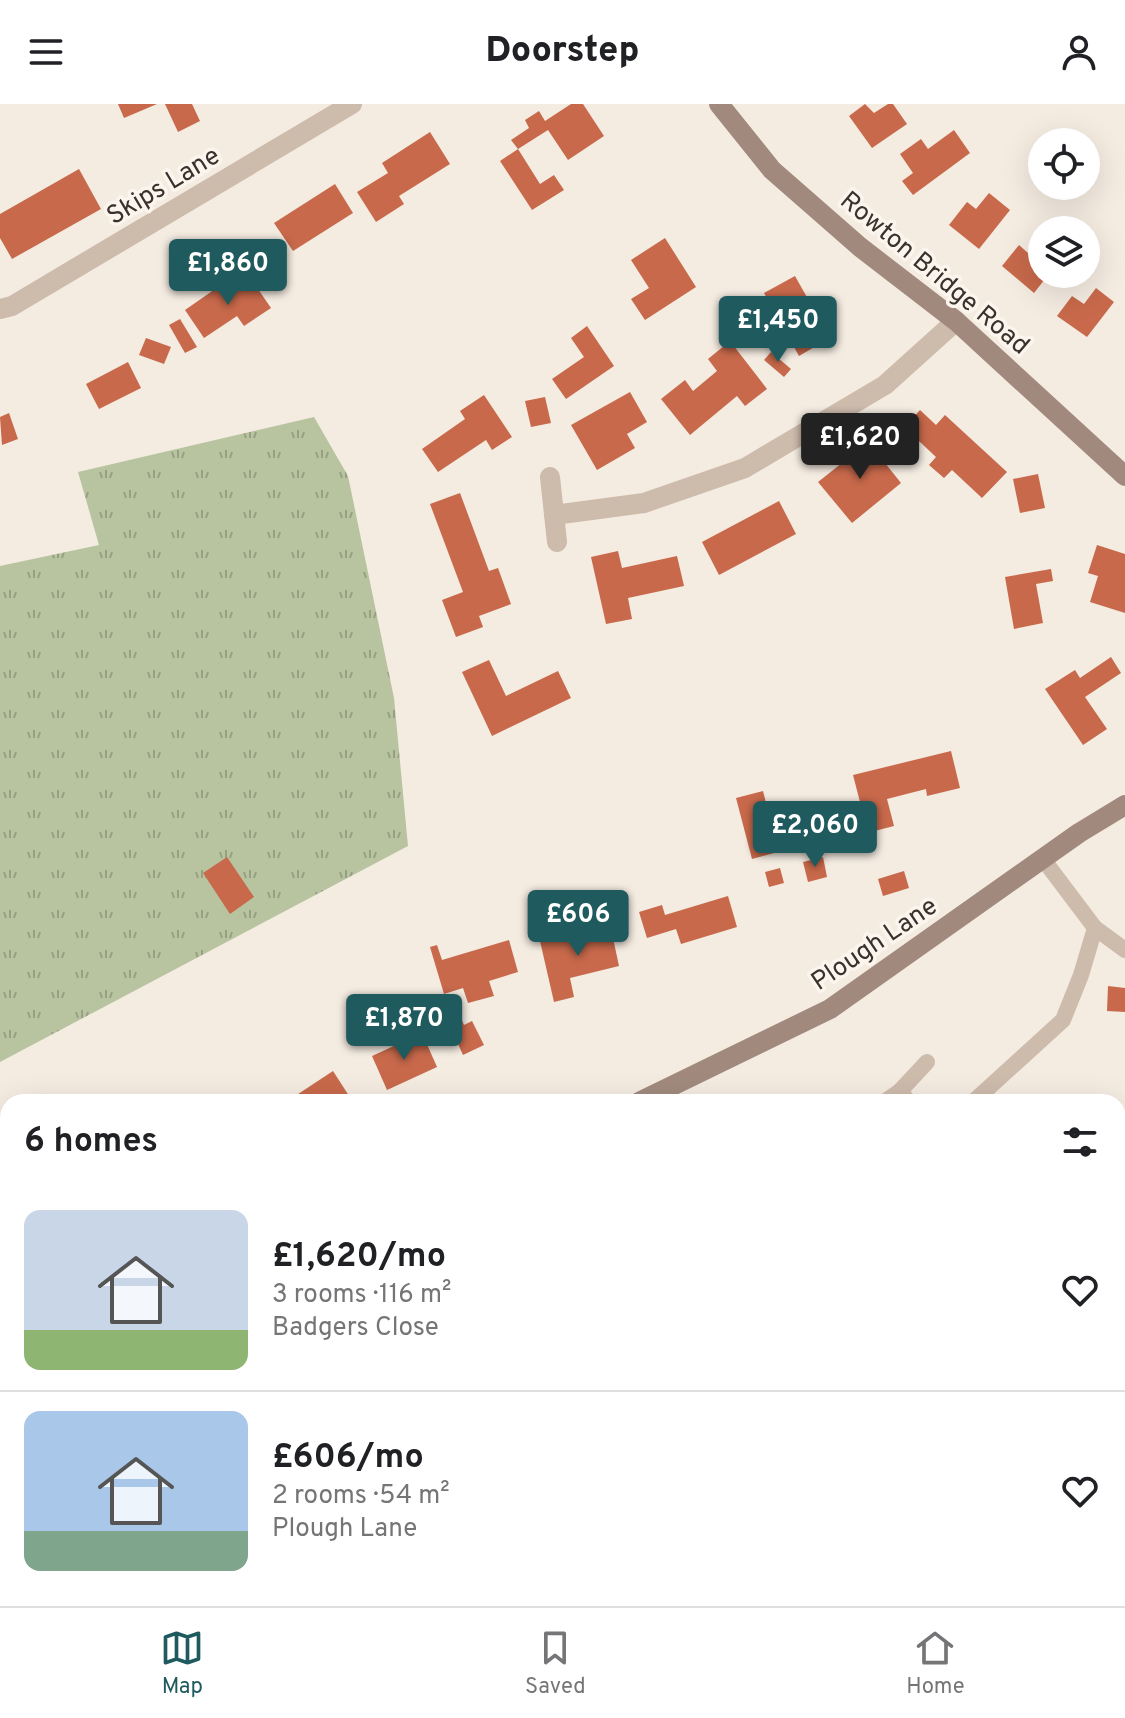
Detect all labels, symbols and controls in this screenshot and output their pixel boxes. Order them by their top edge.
text: Doorstep [486,29,639,75]
icon: menu [24,30,68,74]
icon: person [1057,30,1101,74]
map controls [1028,128,1100,288]
button: locate [1028,128,1100,200]
street label: Skips Lane [101,140,227,234]
street label: Rowton Bridge Road [832,185,1036,363]
button: layers [1028,216,1100,288]
pin: £1,860 [163,239,293,307]
text: £1,860 [187,248,269,281]
pin: £1,450 [713,296,843,364]
text: £1,450 [737,305,819,338]
pin: £1,620 [795,413,925,481]
text: £1,620 [819,422,901,455]
pin: £2,060 [750,801,880,869]
text: £2,060 [771,810,859,843]
pin: £606 [531,890,625,958]
street label: Plough Lane [806,891,944,999]
text: £606 [546,899,610,932]
pin: £1,870 [339,994,469,1062]
text: £1,870 [364,1003,444,1036]
icon: filters [1058,1120,1102,1164]
text: 6 homes [24,1121,158,1164]
text: £1,620/mo [272,1236,446,1279]
icon: home [88,1242,184,1338]
icon: heart [1058,1268,1102,1312]
text: 3 rooms · 116 m² [272,1279,451,1312]
text: Badgers Close [272,1312,439,1345]
text: £606/mo [272,1437,424,1480]
icon: home [88,1443,184,1539]
icon: heart [1058,1469,1102,1513]
text: 2 rooms · 54 m² [272,1480,450,1513]
text: Plough Lane [272,1513,417,1546]
tab: Map [160,1626,204,1701]
tab: Saved [525,1626,586,1701]
tab: Home [906,1626,965,1701]

